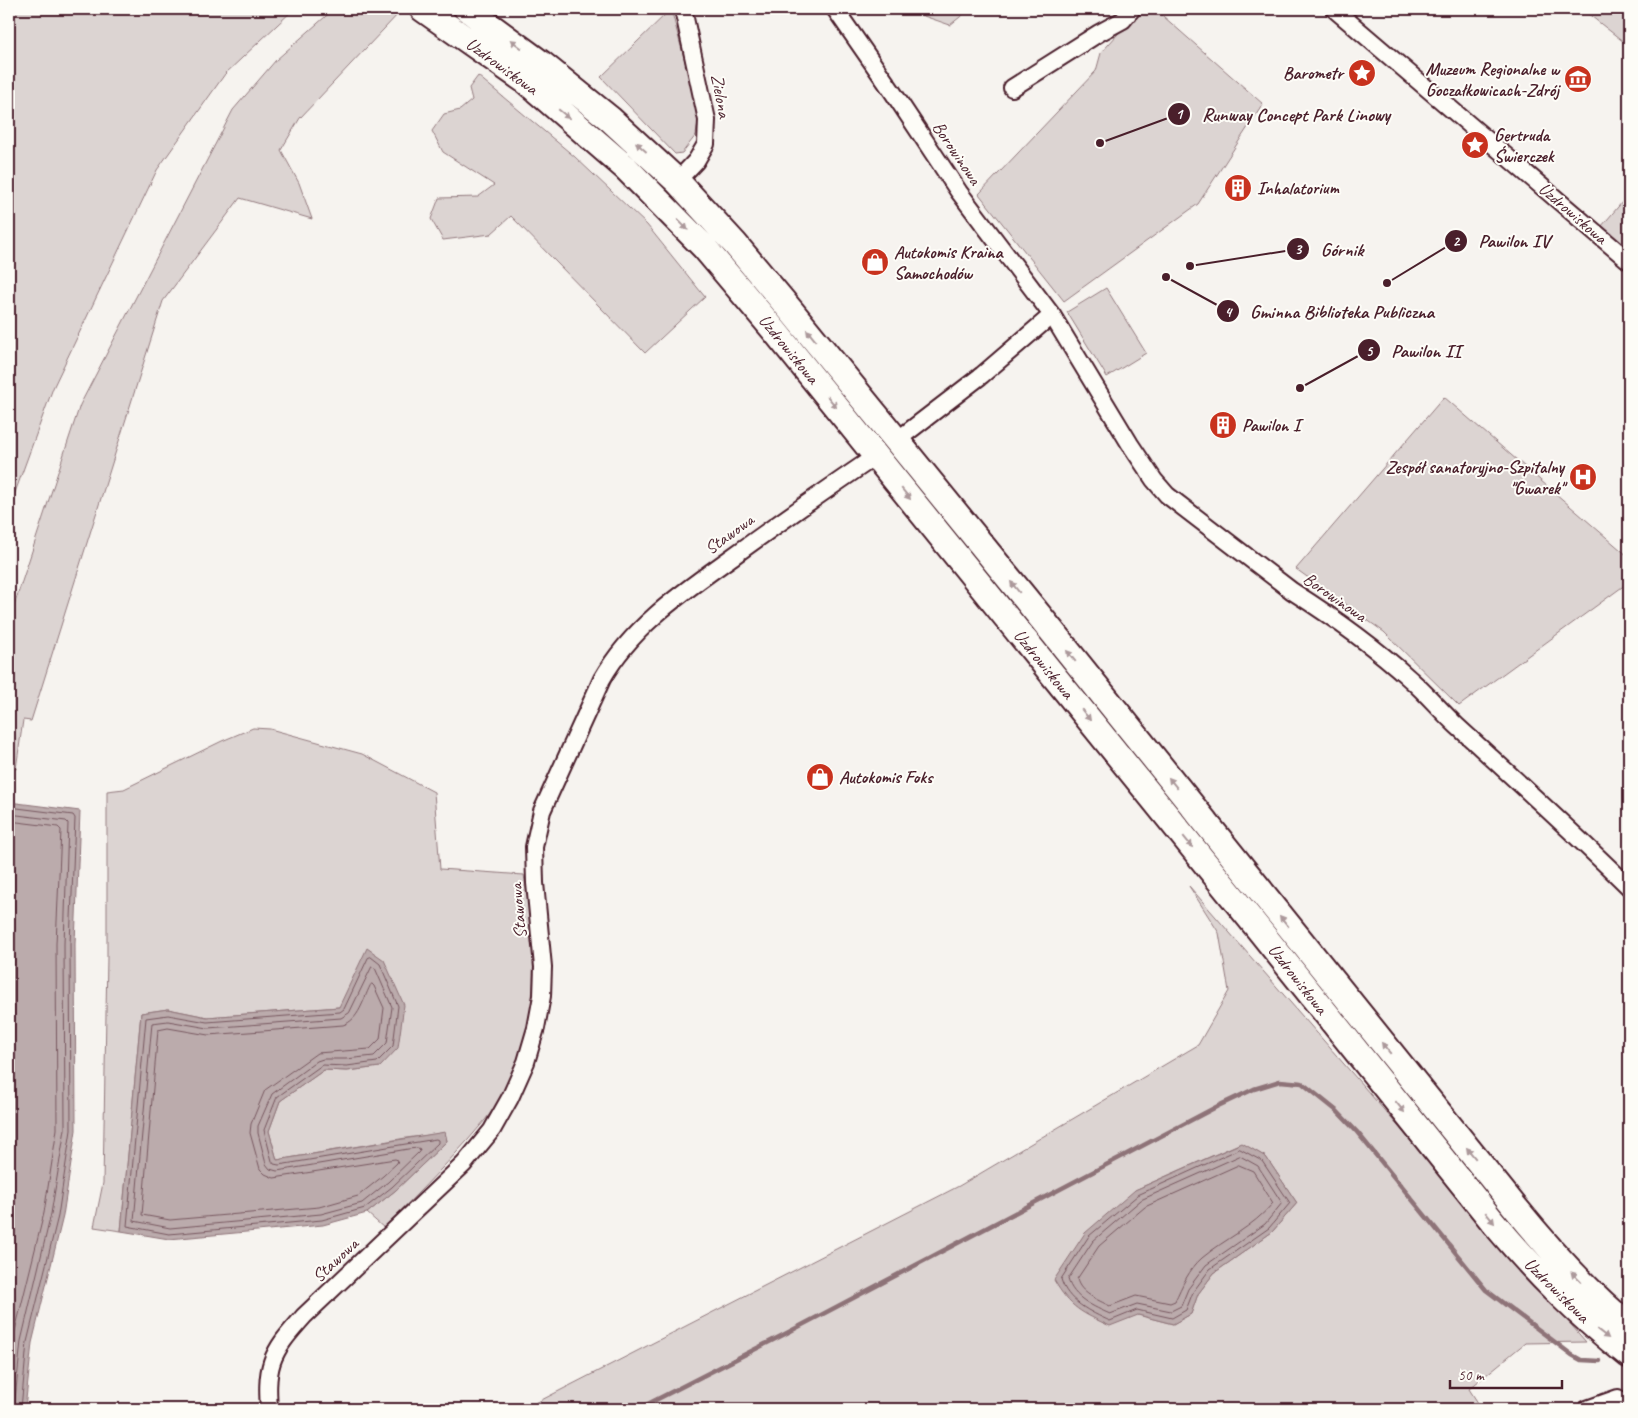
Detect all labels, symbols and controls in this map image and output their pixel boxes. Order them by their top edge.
street label: Uzdrowiskowa [462,33,543,100]
one-way arrow [509,39,523,49]
place icon: Barometr [1347,58,1377,88]
place label: Muzeum Regionalne w Goczałkowicach-Zdrój [1425,58,1561,101]
place label: Barometr [1283,62,1346,84]
museum icon: Muzeum Regionalne w Goczałkowicach-Zdrój [1563,64,1593,94]
street label: Zielona [706,72,736,121]
callout: Runway Concept Park Linowy [1167,97,1401,131]
text: Runway Concept Park Linowy [1202,103,1393,127]
text: 1 [1176,105,1185,124]
one-way arrow [557,108,570,119]
street label: Borowinowa [928,117,987,190]
place label: Gertruda Świerczek [1494,124,1556,167]
place icon: Gertruda Świerczek [1460,130,1490,160]
one-way arrow [636,141,648,153]
building icon: Inhalatorium [1223,173,1253,203]
place label: Inhalatorium [1257,177,1340,199]
street label: Uzdrowiskowa [1534,177,1613,249]
one-way arrow [677,218,689,230]
callout: Pawilon IV [1444,224,1560,258]
text: Pawilon IV [1478,229,1554,253]
callout: Górnik [1286,232,1373,266]
text: 2 [1453,232,1461,251]
text: Górnik [1321,238,1365,262]
text: 3 [1295,240,1303,259]
place label: Autokomis Kraina Samochodów [894,241,1005,284]
shop icon: Autokomis Kraina Samochodów [860,247,890,277]
callout: Gminna Biblioteka Publiczna [1216,294,1444,328]
text: Gminna Biblioteka Publiczna [1250,300,1436,324]
text: 4 [1225,303,1234,322]
street label: Uzdrowiskowa [754,310,825,389]
one-way arrow [805,328,816,341]
callout: Pawilon II [1356,333,1471,367]
text: Pawilon II [1391,339,1465,363]
text: 5 [1366,342,1374,361]
one-way arrow [827,396,838,409]
building icon: Pawilon I [1208,410,1238,440]
place label: Pawilon I [1242,414,1305,436]
place label: Zespół sanatoryjno-Szpitalny "Gwarek" [1386,456,1568,499]
hospital icon: Zespół sanatoryjno-Szpitalny "Gwarek" [1568,462,1598,492]
one-way arrow [901,487,912,500]
street label: Stawowa [700,508,759,559]
street label: Borowinowa [1299,567,1372,628]
one-way arrow [1009,580,1020,593]
street label: Uzdrowiskowa [1009,625,1080,704]
one-way arrow [1066,650,1077,663]
one-way arrow [1080,709,1091,722]
shop icon: Autokomis Foks [805,762,835,792]
place label: Autokomis Foks [839,766,934,788]
one-way arrow [1168,777,1179,790]
one-way arrow [1183,835,1194,848]
street label: Stawowa [504,881,531,939]
one-way arrow [1279,915,1290,928]
street label: Uzdrowiskowa [1264,939,1333,1020]
one-way arrow [1380,1042,1391,1055]
one-way arrow [1395,1100,1406,1113]
one-way arrow [1465,1147,1476,1160]
one-way arrow [1484,1211,1495,1224]
street label: Stawowa [307,1232,364,1287]
street label: Uzdrowiskowa [1520,1253,1595,1328]
one-way arrow [1570,1271,1582,1283]
one-way arrow [1596,1329,1609,1340]
scale bar [1450,1358,1563,1390]
text: 50 m [1458,1366,1485,1385]

